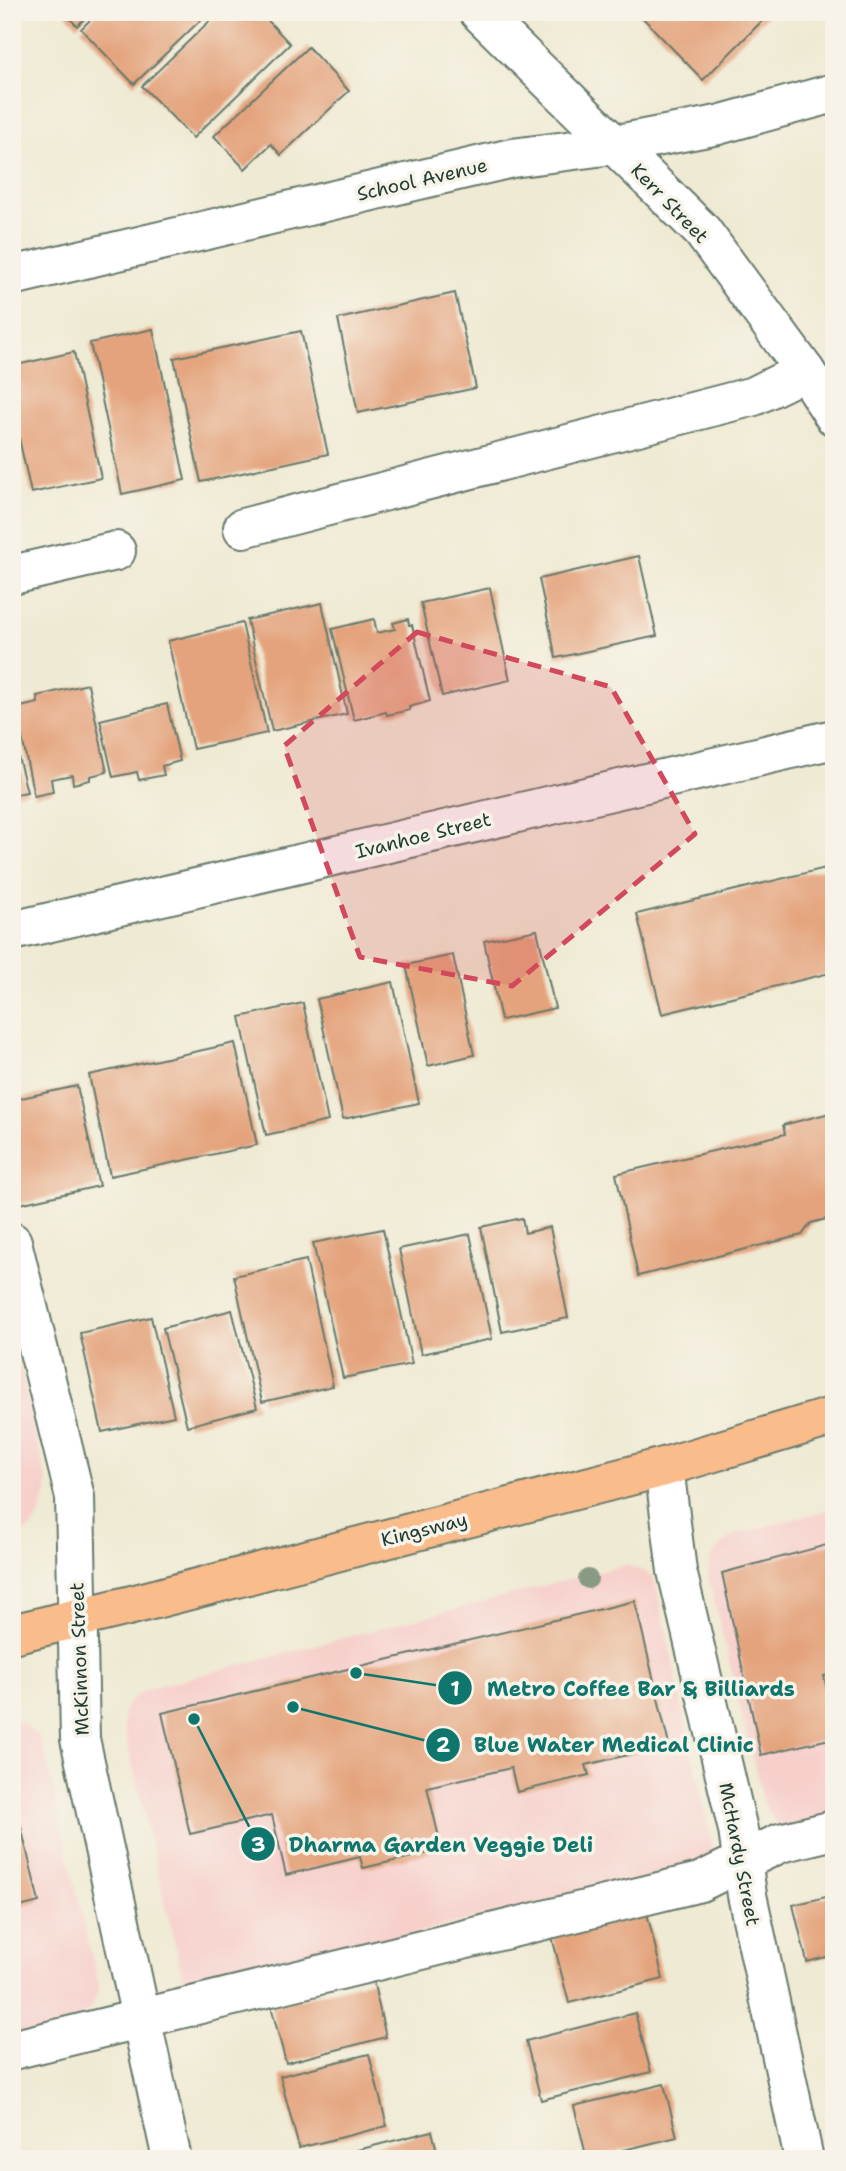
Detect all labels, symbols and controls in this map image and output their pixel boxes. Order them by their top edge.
street label: School Avenue [354,152,490,207]
street label: Kerr Street [625,158,714,249]
street label: Ivanhoe Street [353,807,493,864]
street label: Kingsway [379,1507,470,1552]
street label: McKinnon Street [64,1582,95,1736]
callout: Metro Coffee Bar & Billiards [438,1667,809,1709]
text: 1 [450,1675,460,1703]
text: Metro Coffee Bar & Billiards [487,1675,795,1703]
callout: Blue Water Medical Clinic [425,1724,768,1766]
text: 2 [436,1731,451,1759]
text: Blue Water Medical Clinic [474,1731,754,1759]
street label: McHardy Street [713,1780,766,1928]
callout: Dharma Garden Veggie Deli [240,1823,607,1865]
text: 3 [251,1831,265,1859]
text: Dharma Garden Veggie Deli [289,1831,593,1859]

